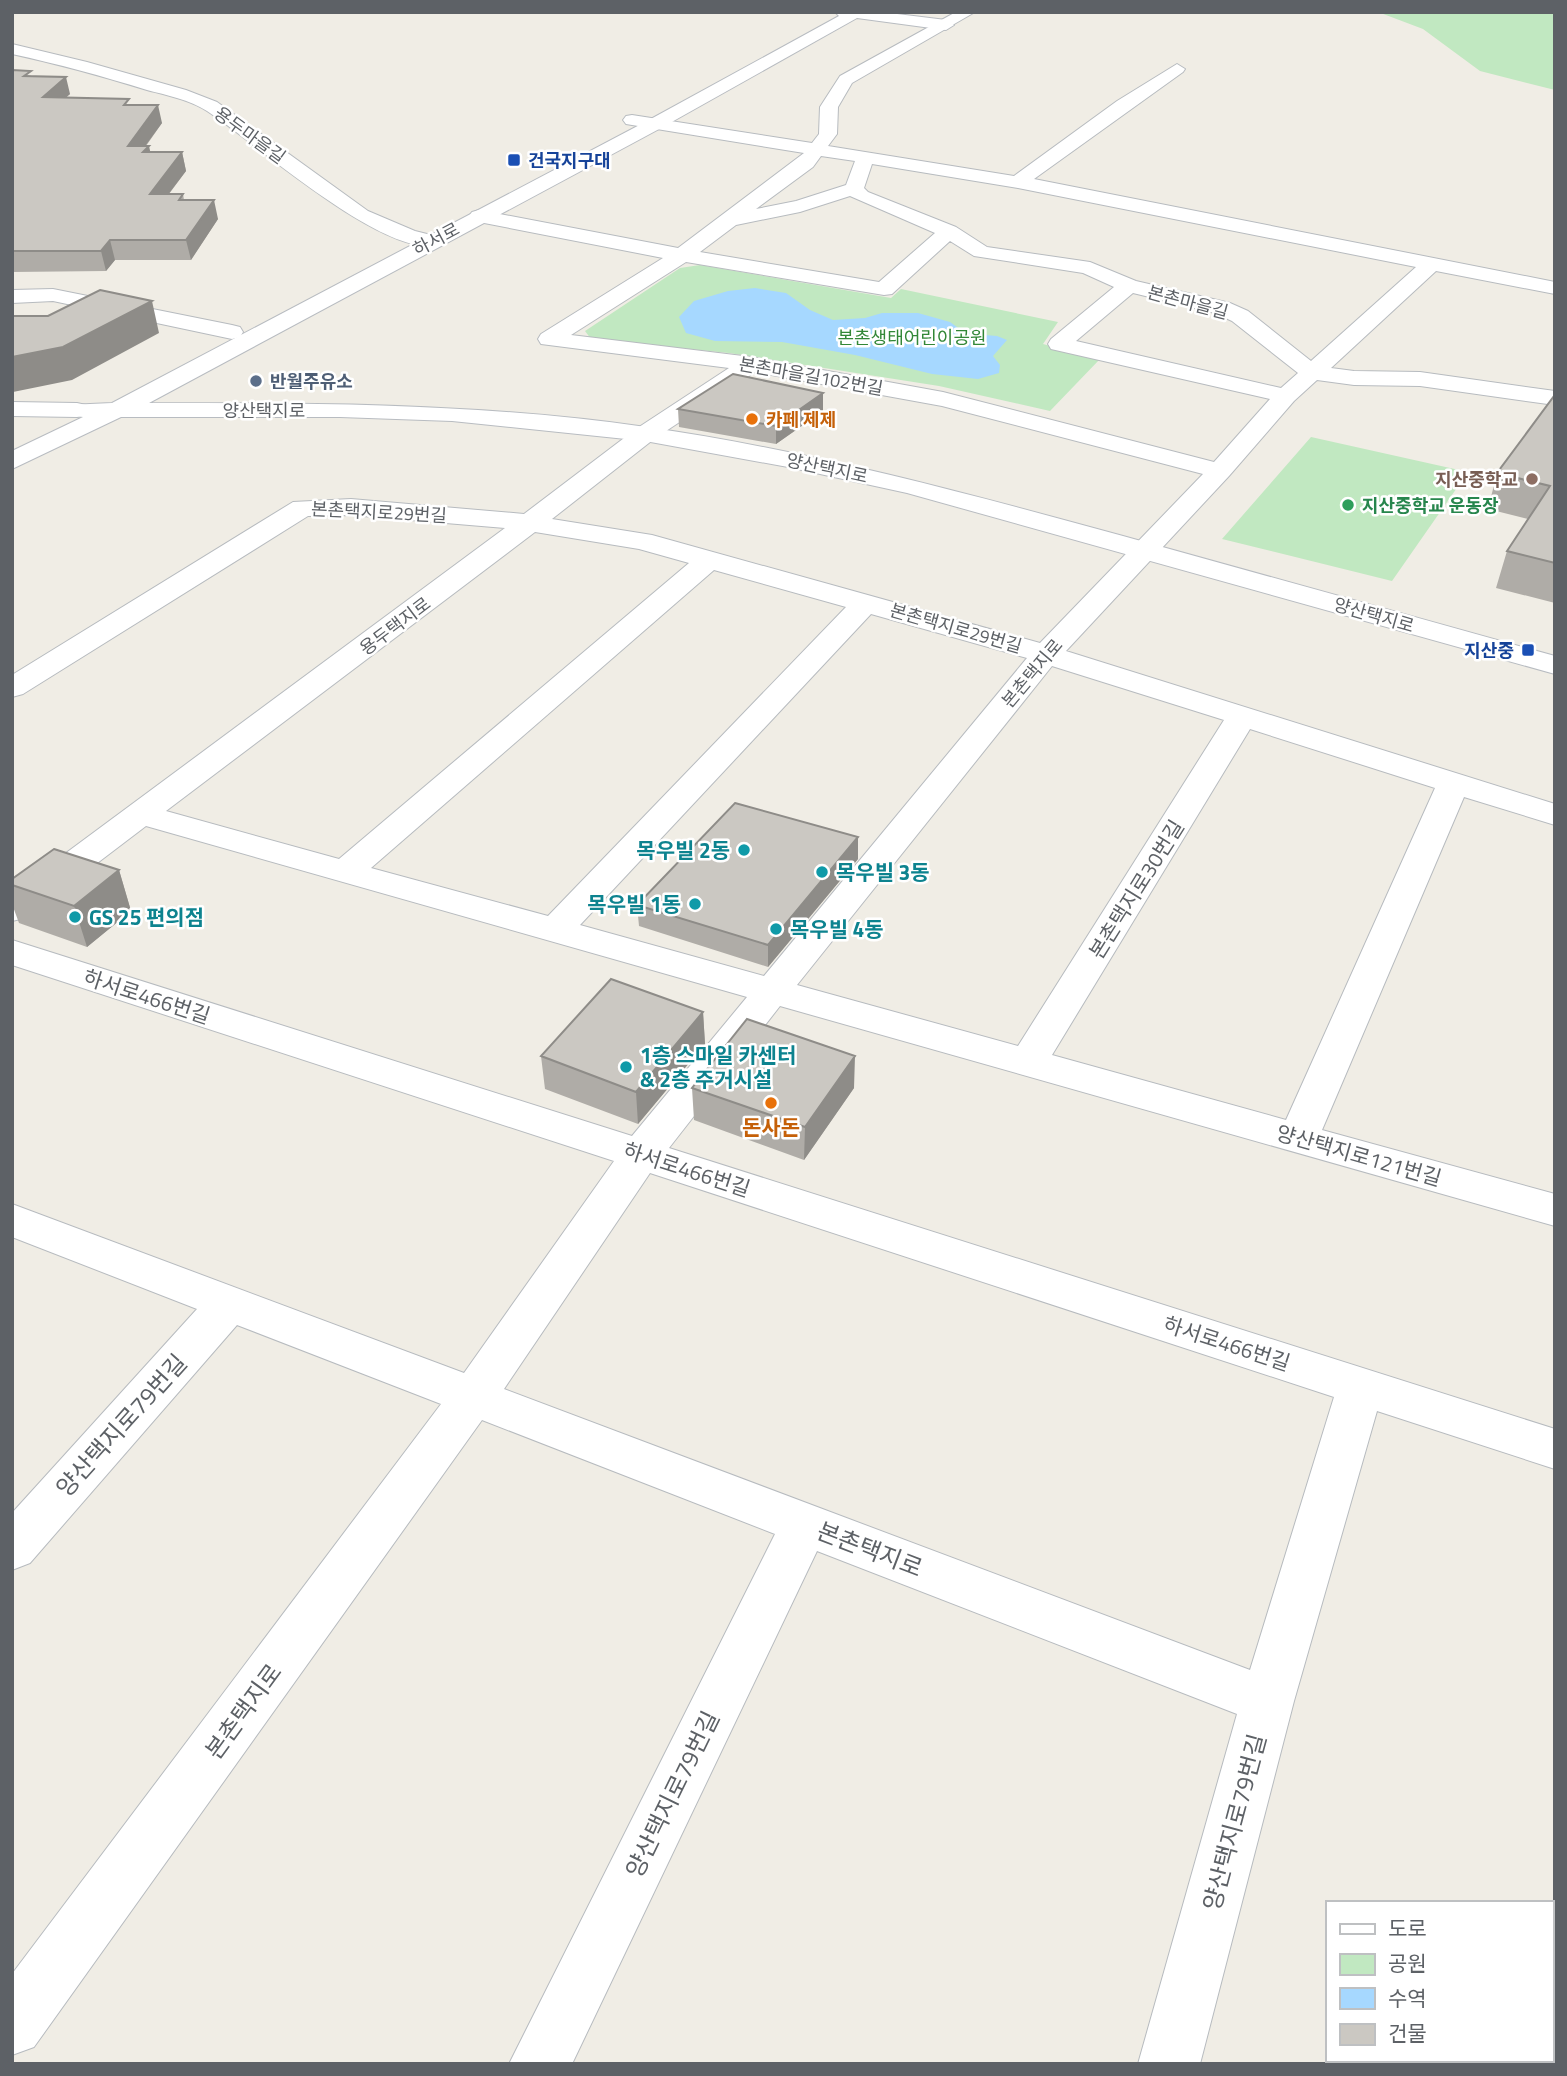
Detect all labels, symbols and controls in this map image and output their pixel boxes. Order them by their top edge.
street label: 용두마을길 [209,100,291,170]
place label: 건국지구대 [528,147,611,174]
marker: 건국지구대 [506,152,522,168]
street label: 하서로 [408,215,464,263]
street label: 본촌마을길 [1145,278,1231,326]
park label: 본촌생태어린이공원 [837,324,987,351]
street label: 본촌마을길102번길 [737,350,885,402]
place label: 반월주유소 [270,368,353,395]
marker: 반월주유소 [248,373,264,389]
street label: 양산택지로 [223,397,305,424]
place label: 카페 제제 [766,406,836,433]
marker: 카페 제제 [744,411,760,427]
street label: 양산택지로 [784,446,870,490]
place label: 지산중학교 [1435,466,1518,493]
marker: 지산중학교 [1524,471,1540,487]
place label: 지산중학교 운동장 [1362,492,1499,519]
street label: 본촌택지로29번길 [310,495,448,529]
marker: 지산중학교 운동장 [1340,497,1356,513]
street label: 용두택지로 [354,590,436,662]
street label: 양산택지로 [1330,591,1418,639]
street label: 본촌택지로29번길 [887,596,1025,660]
street label: 본촌택지로 [995,633,1069,713]
place label: 지산중 [1464,637,1514,664]
marker: 지산중 [1520,642,1536,658]
street label: 본촌택지로30번길 [1080,813,1192,965]
place label: 목우빌 2동 [636,834,730,866]
marker: 목우빌 2동 [736,842,752,858]
place label: 목우빌 3동 [836,856,930,888]
marker: 목우빌 3동 [814,864,830,880]
place label: 목우빌 1동 [587,888,681,920]
marker: 목우빌 1동 [687,896,703,912]
place label: GS 25 편의점 [89,901,204,933]
marker: GS 25 편의점 [67,909,83,925]
place label: 목우빌 4동 [790,913,884,945]
marker: 목우빌 4동 [768,921,784,937]
street label: 하서로466번길 [79,960,215,1032]
place label: 1층 스마일 카센터 & 2층 주거시설 [640,1039,796,1095]
marker: 1층 스마일 카센터 & 2층 주거시설 [618,1059,634,1075]
marker: 돈사돈 [763,1095,779,1111]
place label: 돈사돈 [742,1111,800,1143]
street label: 양산택지로121번길 [1273,1116,1445,1194]
street label: 하서로466번길 [619,1133,755,1205]
street label: 하서로466번길 [1159,1307,1295,1379]
street label: 양산택지로79번길 [47,1346,195,1504]
street label: 본촌택지로 [812,1512,928,1586]
street label: 본촌택지로 [196,1656,290,1766]
street label: 양산택지로79번길 [616,1705,728,1883]
street label: 양산택지로79번길 [1193,1730,1275,1914]
legend [1326,1901,1553,2062]
text: 도로 [1388,1912,1427,1944]
text: 공원 [1388,1947,1427,1979]
text: 수역 [1388,1982,1427,2014]
text: 건물 [1388,2017,1427,2049]

